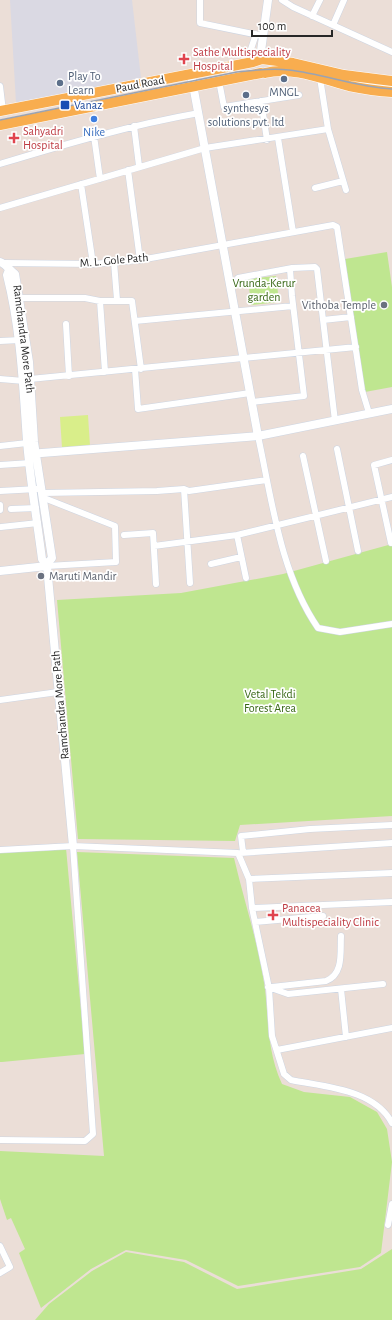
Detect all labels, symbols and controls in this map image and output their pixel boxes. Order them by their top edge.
scale bar [252,12,332,38]
text: 100 m [258,20,286,32]
place label: Sathe Multispeciality Hospital [193,46,291,72]
marker: Sathe Multispeciality Hospital [178,53,190,65]
place label: Play To Learn [68,70,101,96]
street label: Paud Road [114,73,166,95]
marker: MNGL [279,74,289,84]
marker: Play To Learn [55,78,65,88]
place label: MNGL [269,86,299,98]
marker: synthesys solutions pvt. ltd [241,90,251,100]
marker: Vanaz [59,99,71,111]
place label: Vanaz [74,99,102,111]
place label: synthesys solutions pvt. ltd [208,102,284,128]
marker: Nike [89,114,99,124]
place label: Sahyadri Hospital [23,125,63,151]
place label: Nike [83,126,105,138]
marker: Sahyadri Hospital [8,132,20,144]
street label: M. L. Gole Path [79,251,149,269]
park label: Vrunda-Kerur garden [233,277,296,303]
street label: Ramchandra More Path [11,284,37,394]
place label: Vithoba Temple [302,299,376,311]
marker: Vithoba Temple [379,300,389,310]
place label: Maruti Mandir [49,570,117,582]
marker: Maruti Mandir [36,571,46,581]
street label: Ramchandra More Path [49,650,71,760]
park label: Vetal Tekdi Forest Area [244,688,296,714]
place label: Panacea Multispeciality Clinic [282,902,379,929]
marker: Panacea Multispeciality Clinic [267,909,279,921]

